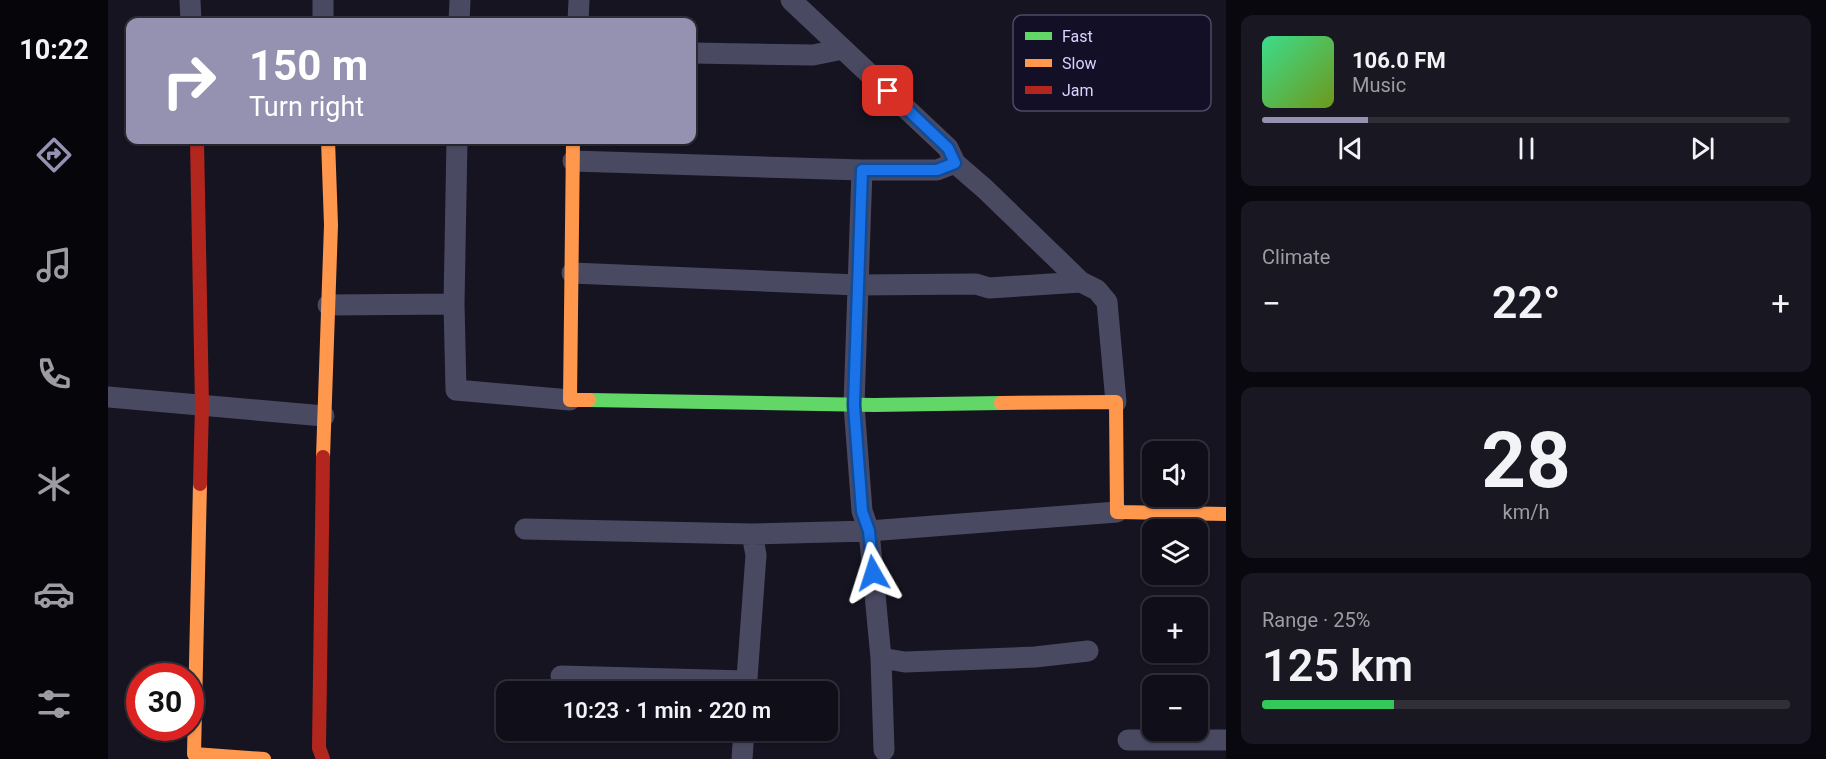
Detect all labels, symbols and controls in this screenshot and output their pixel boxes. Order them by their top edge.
legend [1013,15,1211,111]
text: Fast [1062,27,1093,46]
text: 10:22 [19,34,89,66]
text: 150 m [249,41,368,90]
icon: right [150,42,228,120]
text: 106.0 FM [1352,48,1446,73]
text: Slow [1062,54,1097,73]
pin [862,65,913,116]
text: Music [1352,73,1406,97]
icon: arrive [871,74,904,107]
text: Jam [1062,81,1094,100]
text: Turn right [249,91,364,123]
icon: previous [1334,132,1367,165]
icon: pause [1510,132,1543,165]
icon: next [1686,132,1719,165]
icon: directions [33,134,75,176]
icon: music [33,244,75,286]
text: Climate [1262,245,1330,269]
text: 22° [1492,276,1560,329]
text: − [1262,284,1281,323]
text: + [1771,284,1790,323]
icon: phone [33,353,75,395]
text: 28 [1481,415,1571,506]
map controls [1142,441,1208,741]
button: sound [1142,441,1208,507]
icon: climate [33,463,75,505]
text: km/h [1503,500,1549,524]
button: layers [1142,519,1208,585]
position arrow [841,541,905,605]
icon: car [33,573,75,615]
button: + [1142,597,1208,663]
text: Range · 25% [1262,608,1370,632]
text: 125 km [1262,639,1413,692]
speed limit sign: 30 [126,663,204,741]
button: − [1142,675,1208,741]
icon: filters [33,683,75,725]
text: 10:23 · 1 min · 220 m [563,698,771,723]

